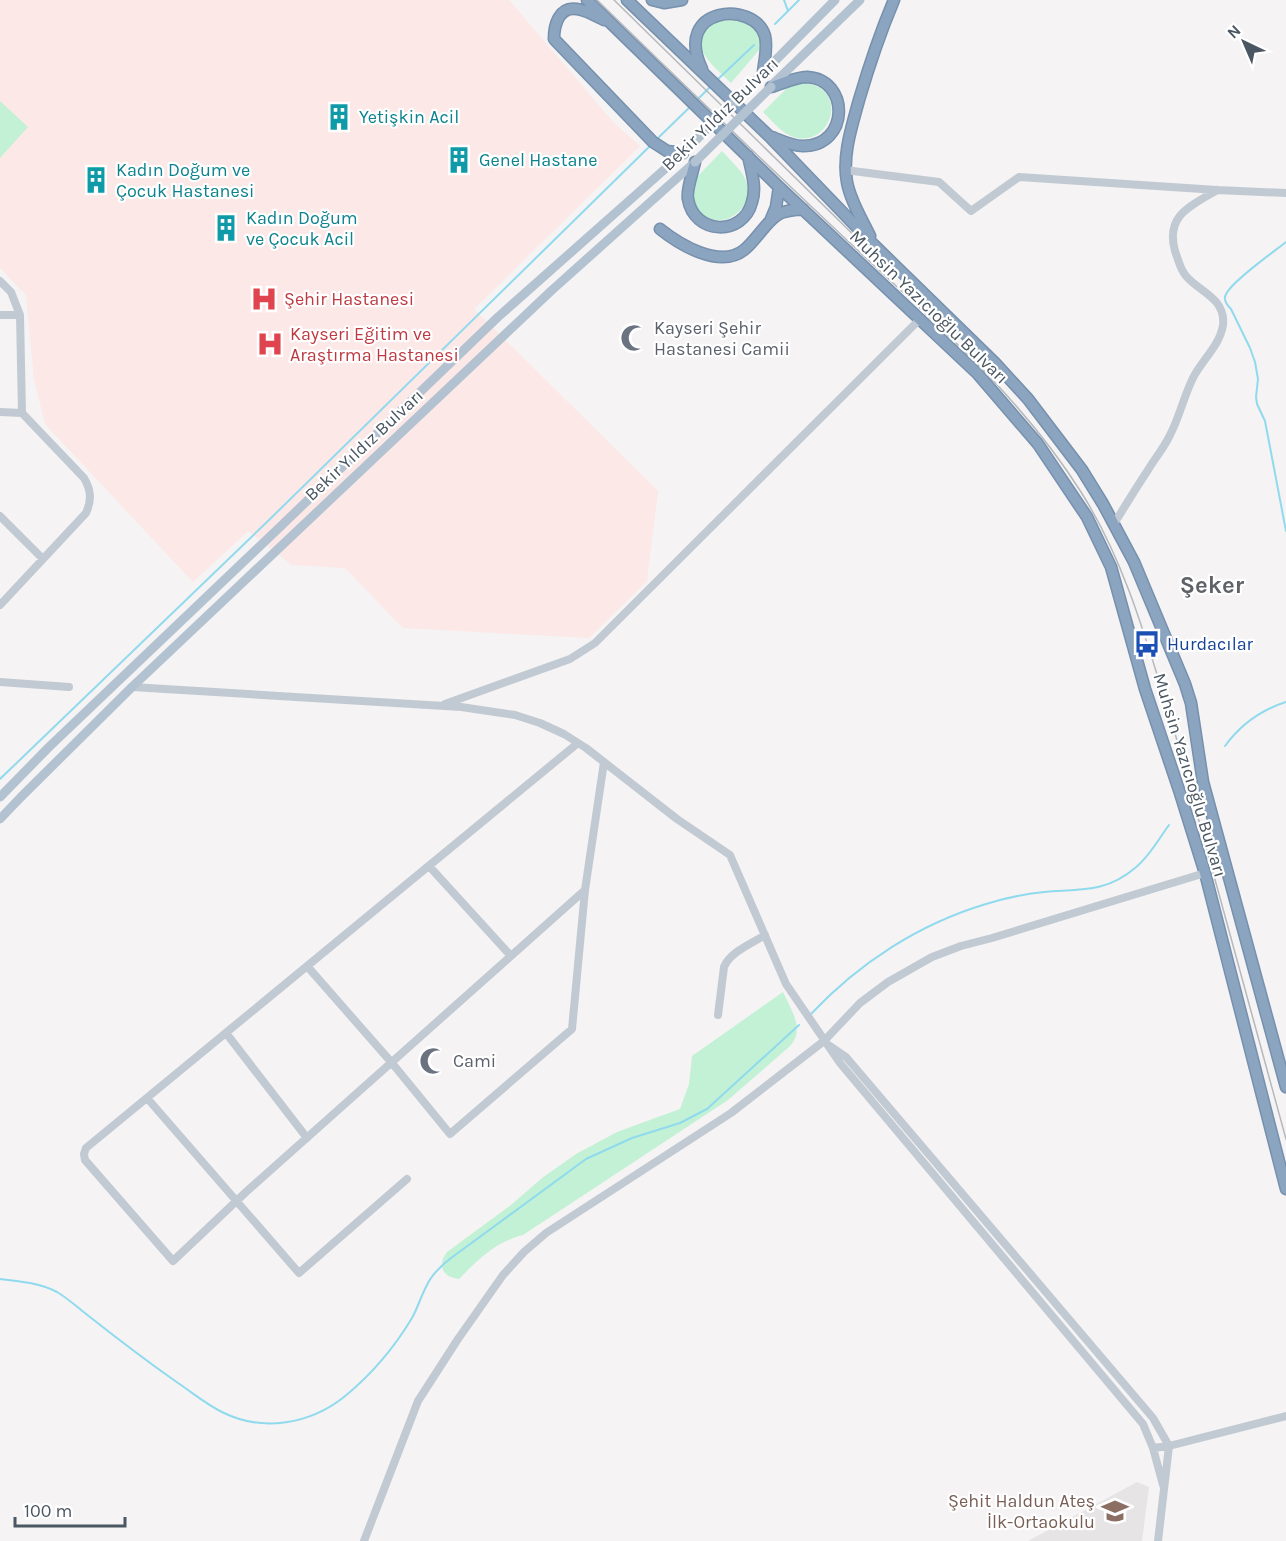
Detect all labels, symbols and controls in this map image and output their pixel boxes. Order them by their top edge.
north arrow [1214,12,1274,72]
text: N [1223,21,1245,42]
street label: Bekir Yıldız Bulvarı [657,53,783,175]
building icon: Yetişkin Acil [324,102,354,132]
place label: Yetişkin Acil [359,106,459,128]
building icon: Genel Hastane [444,145,474,175]
place label: Genel Hastane [479,149,597,171]
place label: Kadın Doğum ve Çocuk Hastanesi [116,159,254,202]
building icon: Kadın Doğum ve Çocuk Hastanesi [81,165,111,195]
place label: Kadın Doğum ve Çocuk Acil [246,207,358,250]
building icon: Kadın Doğum ve Çocuk Acil [211,213,241,243]
street label: Muhsin Yazıcıoğlu Bulvarı [845,225,1013,389]
hospital icon: Şehir Hastanesi [249,284,279,314]
place label: Şehir Hastanesi [284,288,414,310]
place label: Kayseri Şehir Hastanesi Camii [654,317,790,360]
place label: Kayseri Eğitim ve Araştırma Hastanesi [290,323,459,366]
mosque icon: Kayseri Şehir Hastanesi Camii [619,323,649,353]
hospital icon: Kayseri Eğitim ve Araştırma Hastanesi [255,329,285,359]
street label: Bekir Yıldız Bulvarı [300,385,428,505]
district label: Şeker [1180,571,1245,599]
bus stop icon: Hurdacılar [1132,629,1162,659]
place label: Hurdacılar [1167,633,1254,655]
street label: Muhsin Yazıcıoğlu Bulvarı [1148,670,1232,880]
mosque icon: Cami [418,1046,448,1076]
place label: Cami [453,1050,496,1072]
scale bar [15,1490,124,1528]
place label: Şehit Haldun Ateş İlk-Ortaokulu [948,1490,1095,1533]
school or university icon: Şehit Haldun Ateş İlk-Ortaokulu [1100,1496,1130,1526]
text: 100 m [24,1500,72,1522]

